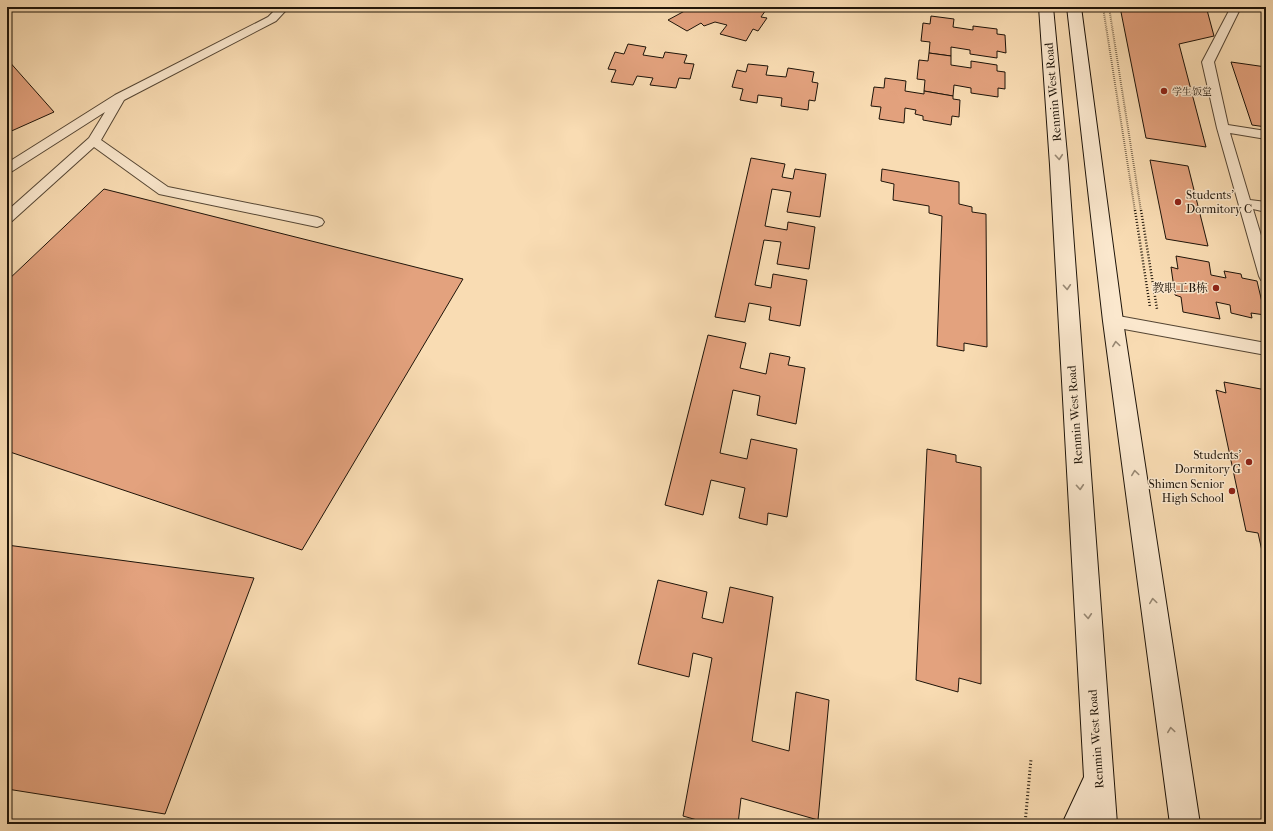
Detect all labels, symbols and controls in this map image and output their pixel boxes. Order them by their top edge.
street label: Renmin West Road [1042,41,1064,142]
marker: 学生饭堂 [1159,86,1169,96]
place label: 学生饭堂 [1172,86,1212,98]
one-way arrow [1054,154,1063,160]
place label: Students' Dormitory C [1186,188,1252,216]
marker: Students' Dormitory C [1173,197,1183,207]
place label: 教职工B栋 [1152,281,1208,295]
marker: 教职工B栋 [1211,283,1221,293]
one-way arrow [1063,284,1072,290]
one-way arrow [1112,341,1121,347]
street label: Renmin West Road [1065,364,1085,465]
place label: Students' Dormitory G [1174,448,1241,476]
marker: Students' Dormitory G [1244,457,1254,467]
one-way arrow [1131,469,1140,476]
place label: Shimen Senior High School [1148,477,1225,505]
one-way arrow [1076,484,1084,490]
marker: Shimen Senior High School [1227,486,1237,496]
one-way arrow [1149,598,1158,604]
one-way arrow [1084,613,1093,619]
street label: Renmin West Road [1086,688,1106,789]
one-way arrow [1167,727,1176,733]

